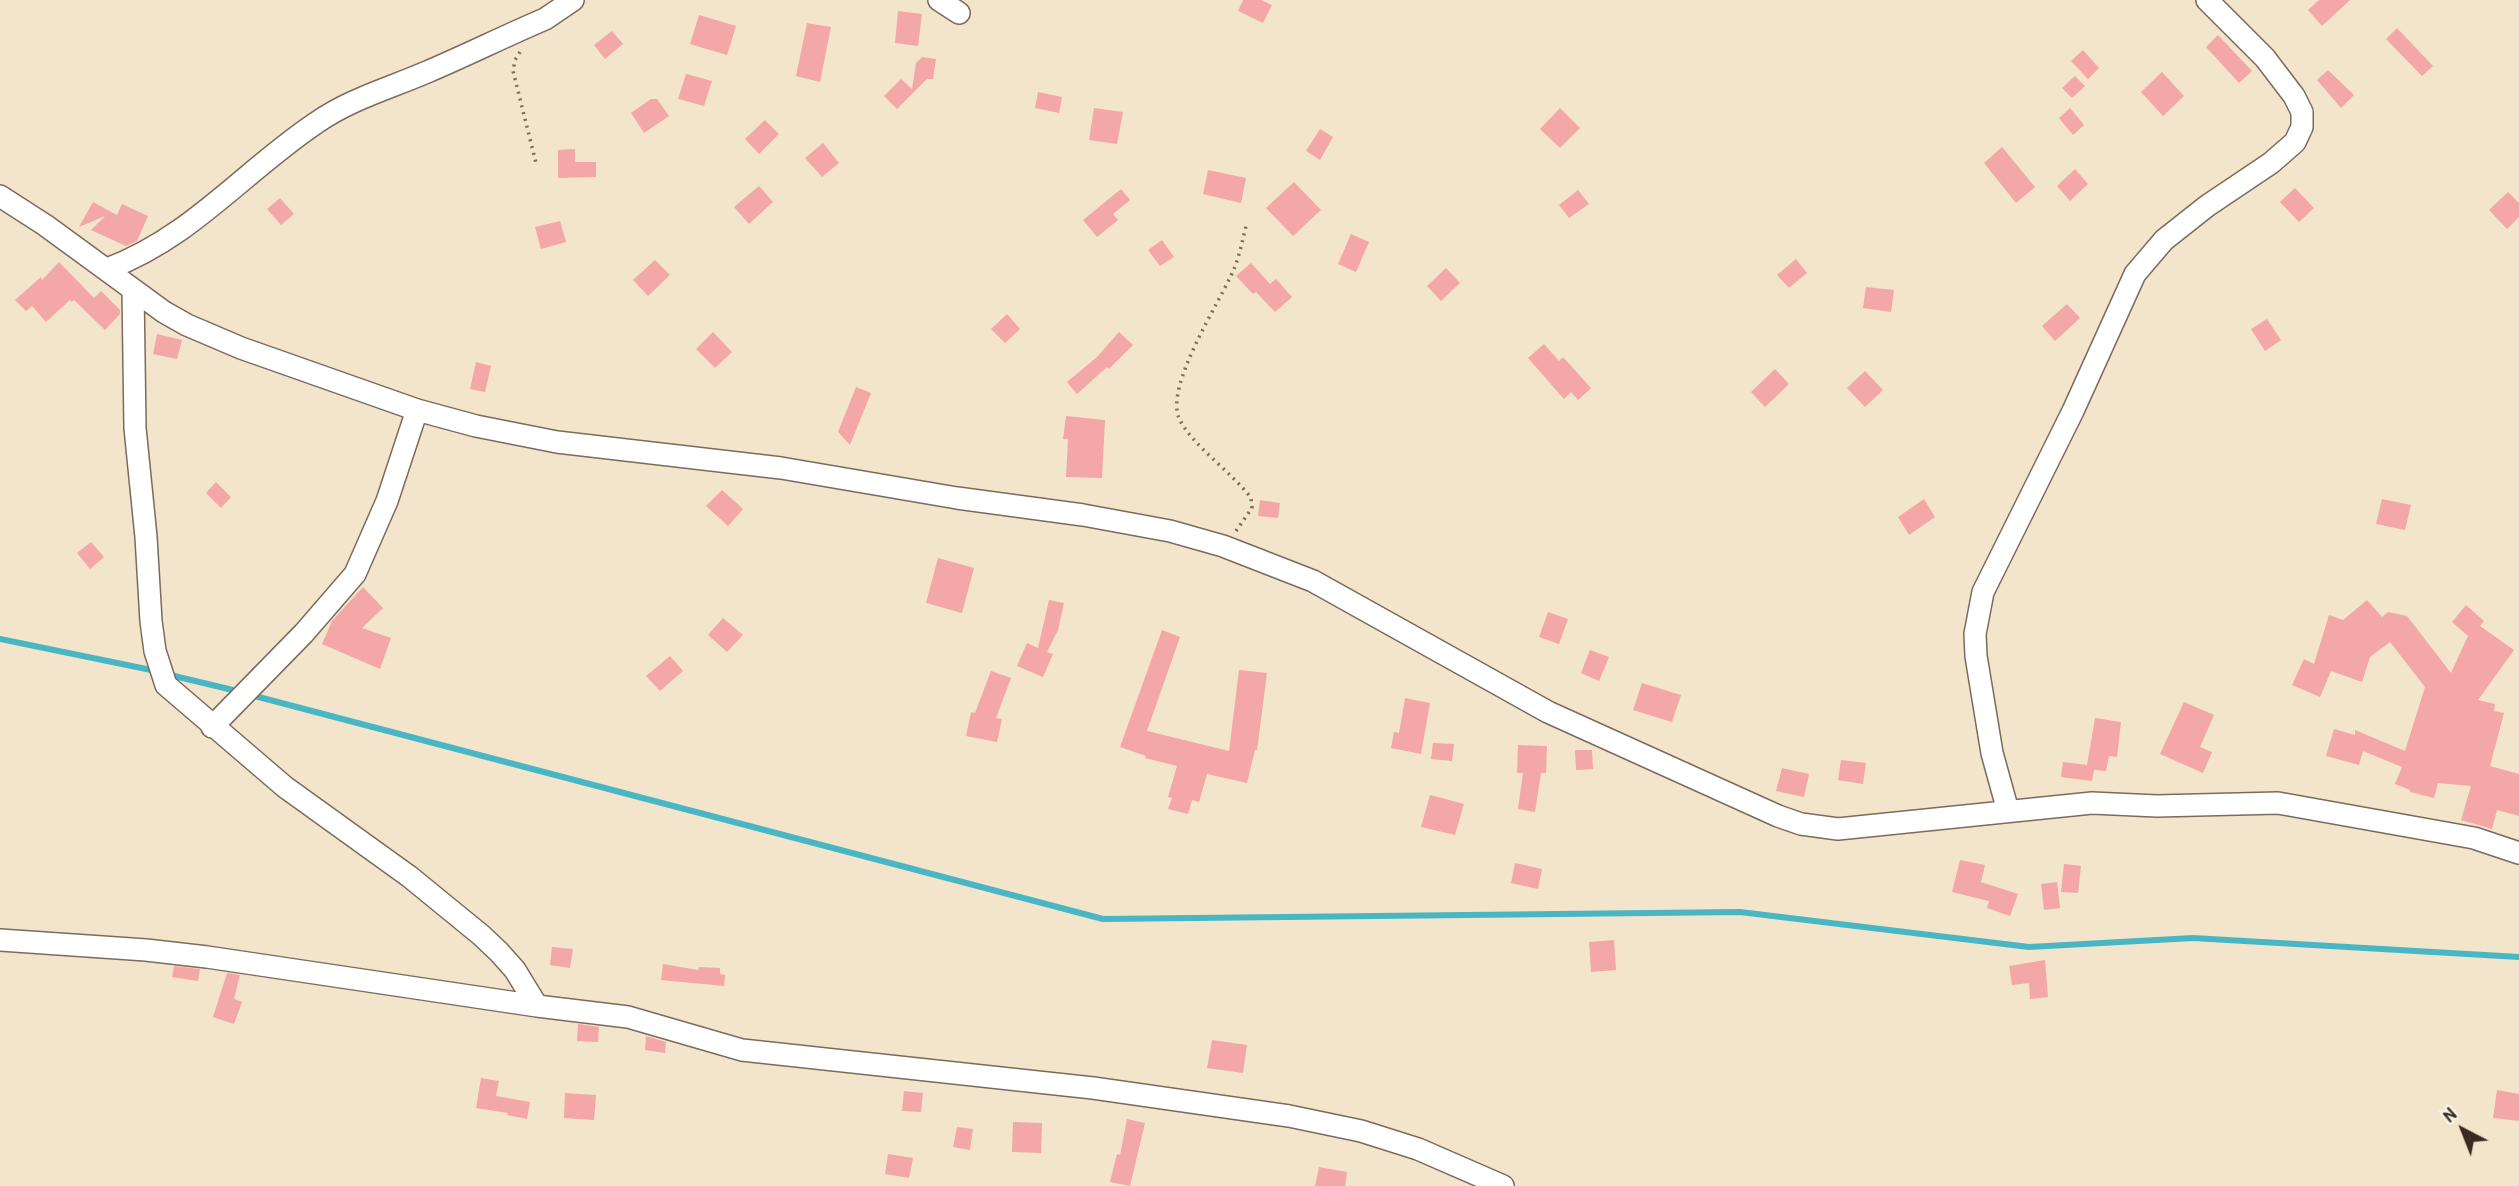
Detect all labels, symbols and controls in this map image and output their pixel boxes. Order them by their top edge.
north arrow [2428,1095,2498,1165]
text: N [2436,1101,2461,1127]

